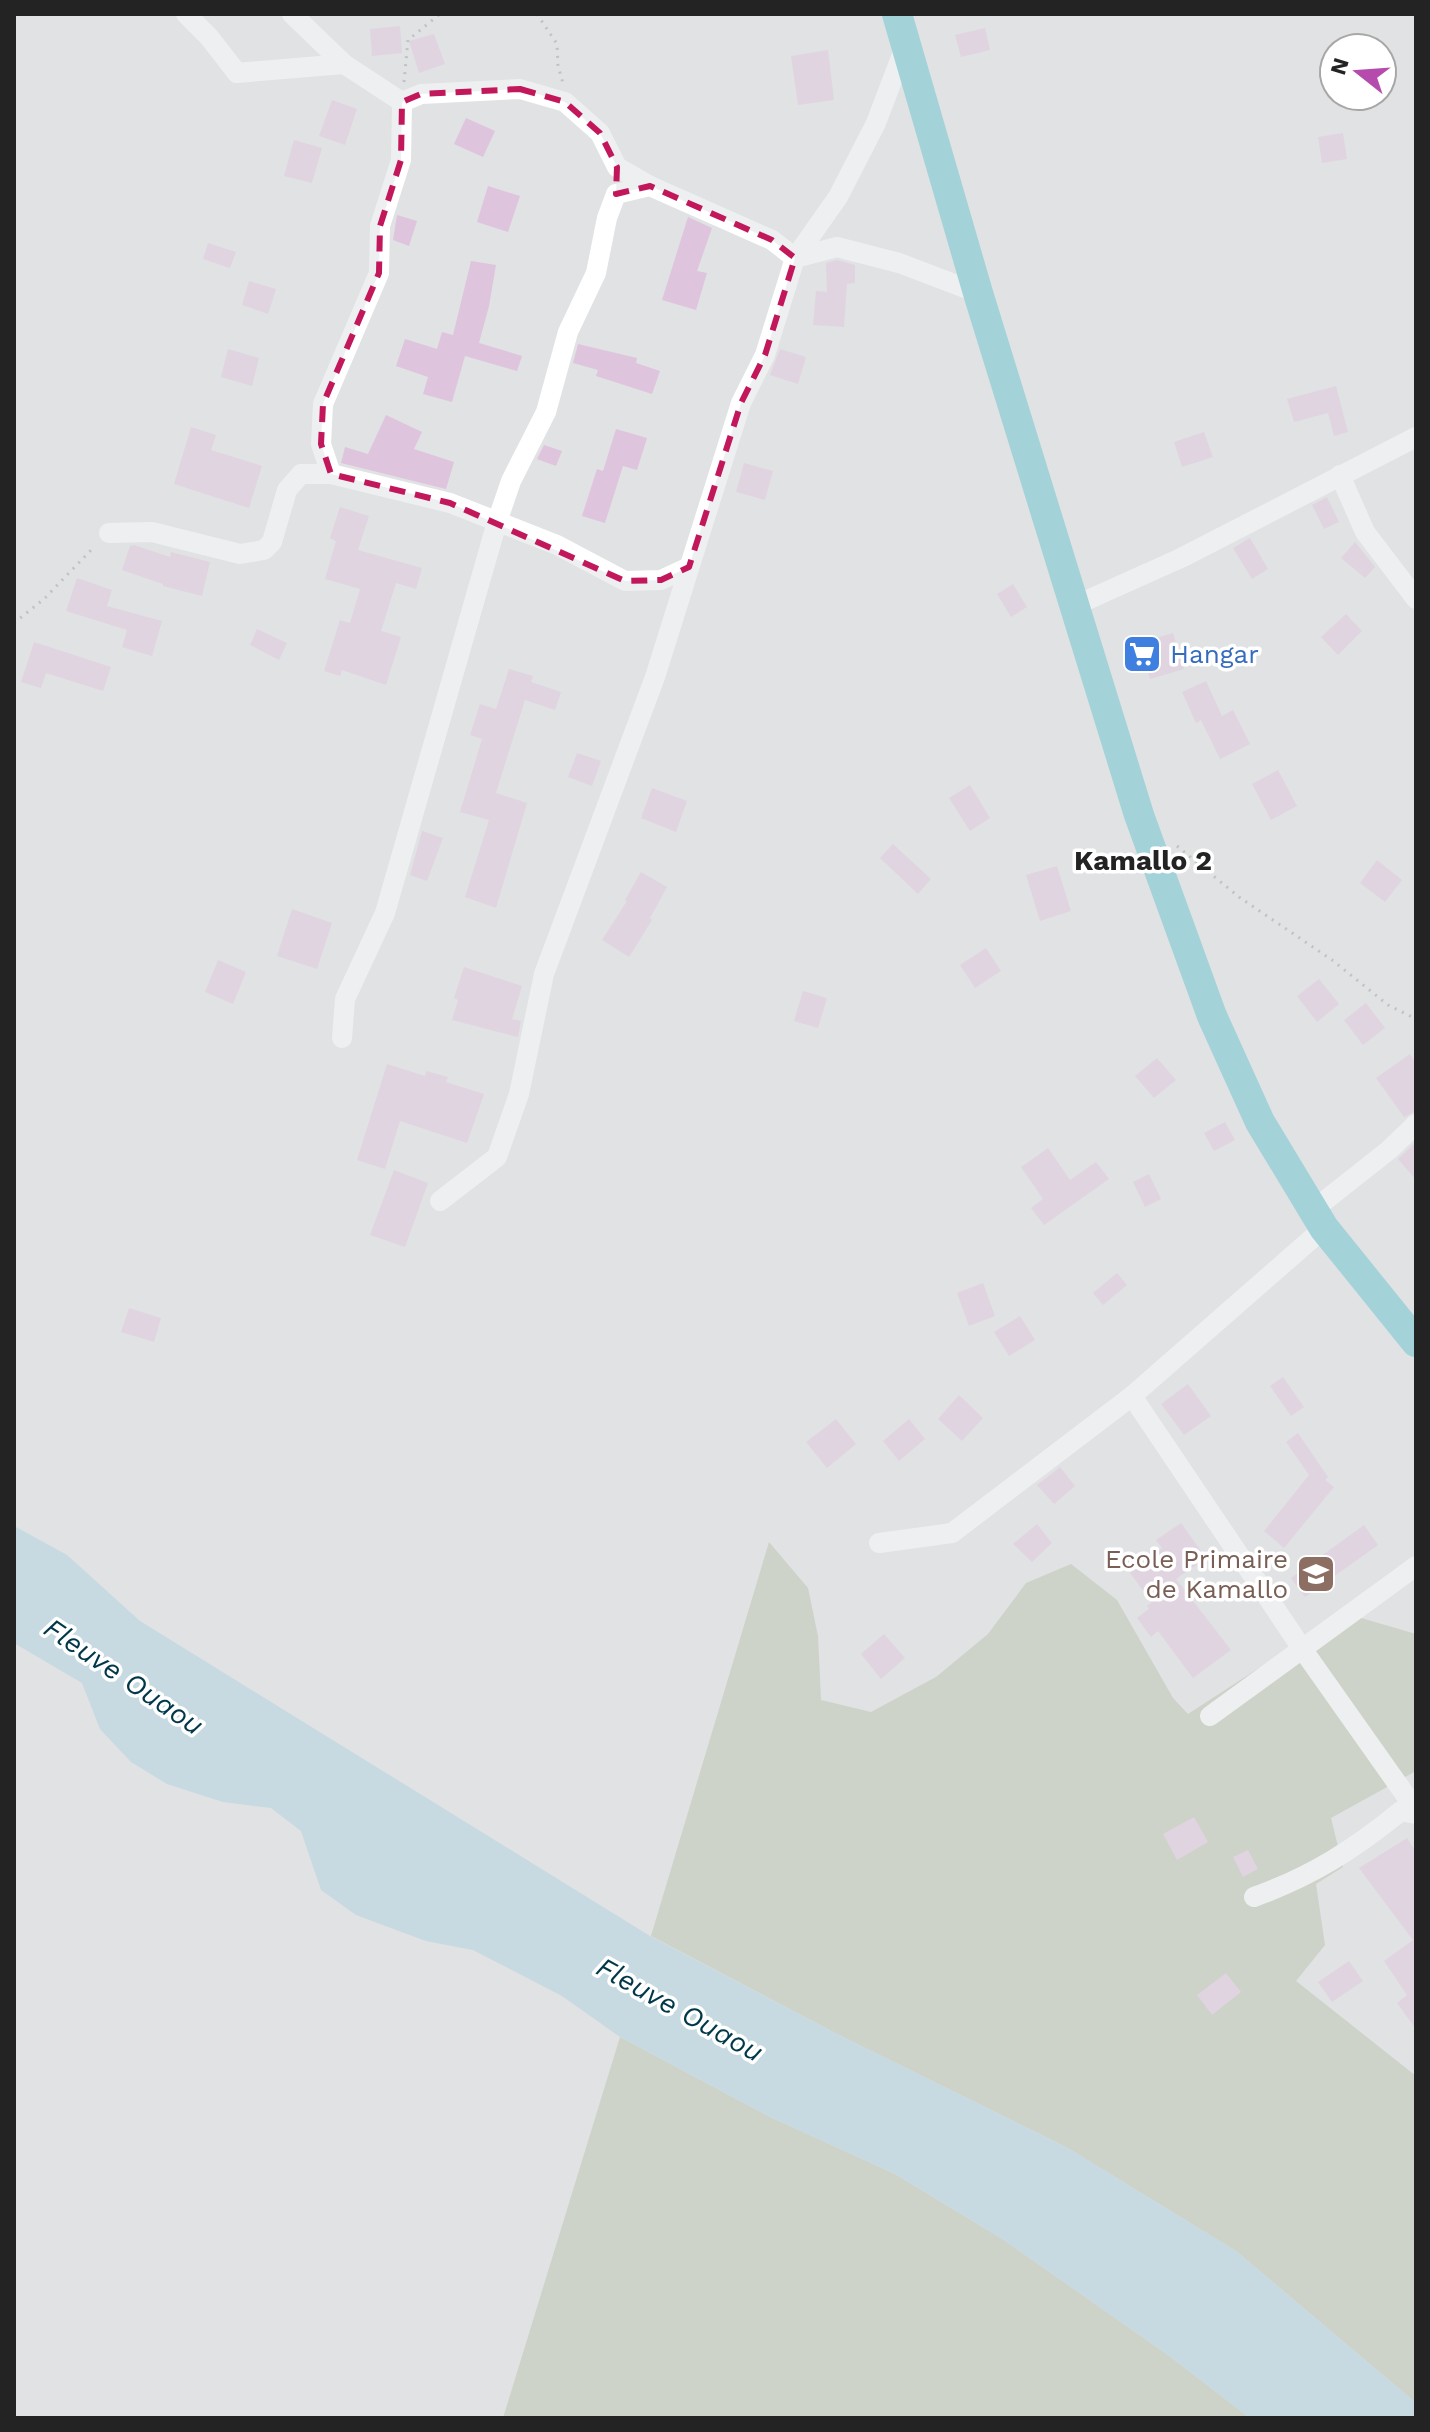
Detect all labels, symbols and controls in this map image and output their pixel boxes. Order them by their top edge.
north arrow [1318,32,1398,112]
text: N [1325,55,1354,78]
supermarket icon: Hangar [1121,633,1163,675]
place label: Hangar [1170,639,1259,669]
district label: Kamallo 2 [1074,844,1212,877]
place label: Ecole Primaire de Kamallo [1105,1544,1288,1604]
school or university icon: Ecole Primaire de Kamallo [1295,1553,1337,1595]
water label: Fleuve Ouaou [38,1611,210,1742]
water label: Fleuve Ouaou [591,1950,769,2069]

